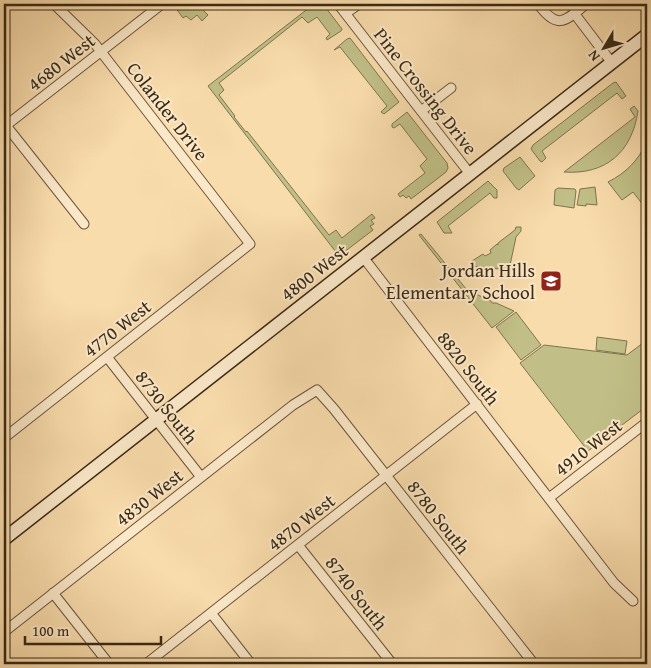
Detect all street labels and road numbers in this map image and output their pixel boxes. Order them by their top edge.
street label: Pine Crossing Drive [367,22,485,160]
street label: 4680 West [21,26,101,97]
street label: Colander Drive [120,56,216,166]
street label: 4800 West [274,236,354,307]
street label: 4770 West [77,292,157,363]
street label: 8820 South [431,325,507,411]
street label: 8730 South [129,364,205,450]
street label: 4910 West [548,411,628,482]
street label: 4830 West [109,461,189,532]
street label: 8780 South [401,474,477,560]
street label: 4870 West [261,486,341,557]
street label: 8740 South [319,550,395,636]

